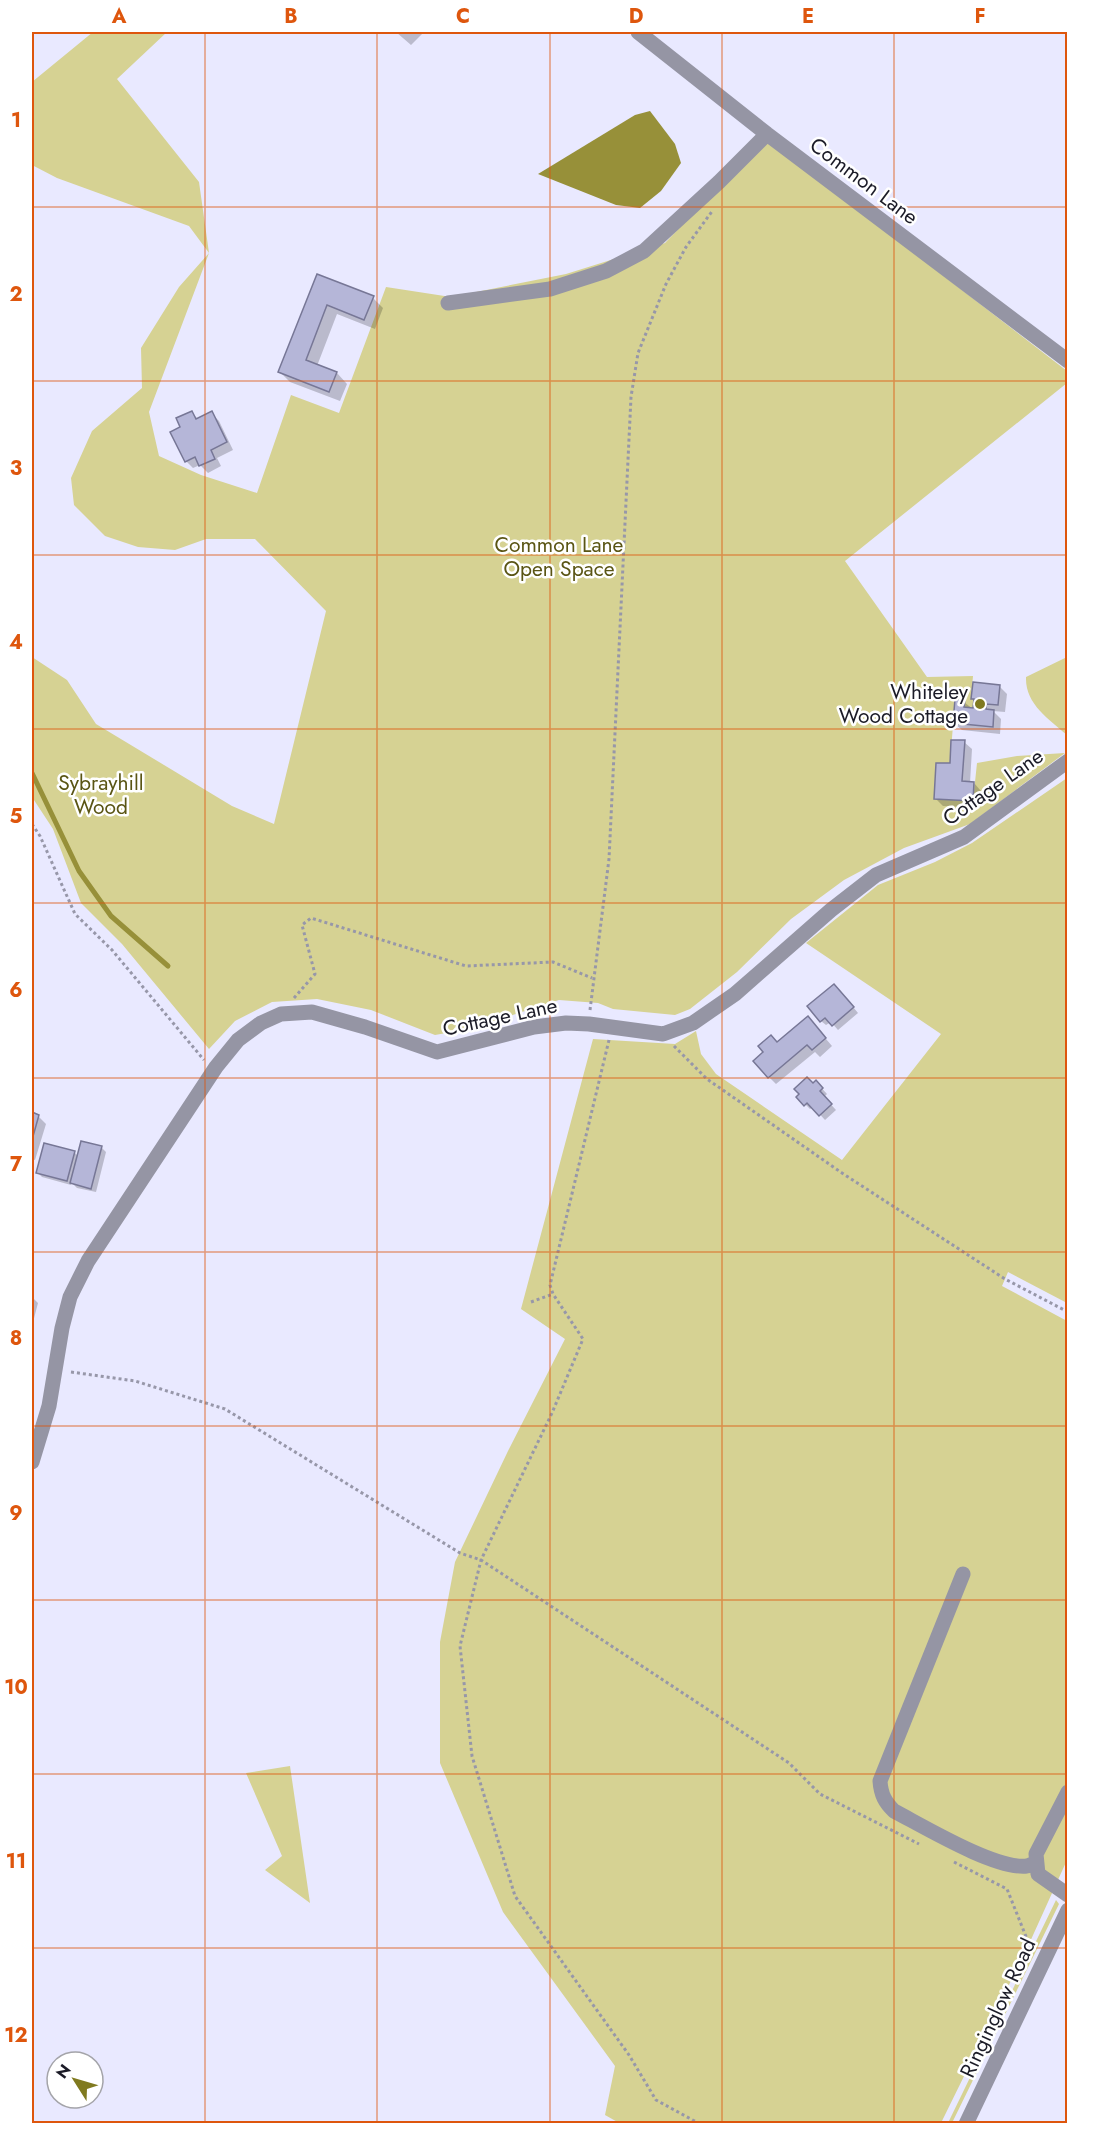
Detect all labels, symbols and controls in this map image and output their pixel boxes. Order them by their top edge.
text: A [111,2,127,31]
text: B [284,2,298,31]
text: C [456,2,470,31]
text: D [629,2,643,31]
text: E [802,2,814,31]
text: F [974,2,986,31]
text: 1 [11,106,21,135]
street label: Common Lane [804,130,925,232]
text: 2 [9,280,23,309]
text: 3 [10,454,22,483]
park label: Common Lane Open Space [495,530,624,584]
text: 4 [9,628,23,657]
place label: Whiteley Wood Cottage [839,677,969,731]
marker: Whiteley Wood Cottage [973,697,987,711]
street label: Cottage Lane [937,741,1049,833]
park label: Sybrayhill Wood [58,768,144,822]
text: 5 [10,802,23,831]
text: 6 [9,976,23,1005]
street label: Cottage Lane [440,990,560,1044]
text: 7 [10,1150,23,1179]
text: 8 [10,1324,22,1353]
text: 9 [9,1499,23,1528]
text: 10 [4,1673,28,1702]
text: 11 [6,1847,26,1876]
street label: Ringinglow Road [953,1933,1043,2083]
text: 12 [4,2021,28,2050]
north arrow [45,2050,105,2110]
text: N [50,2059,76,2083]

